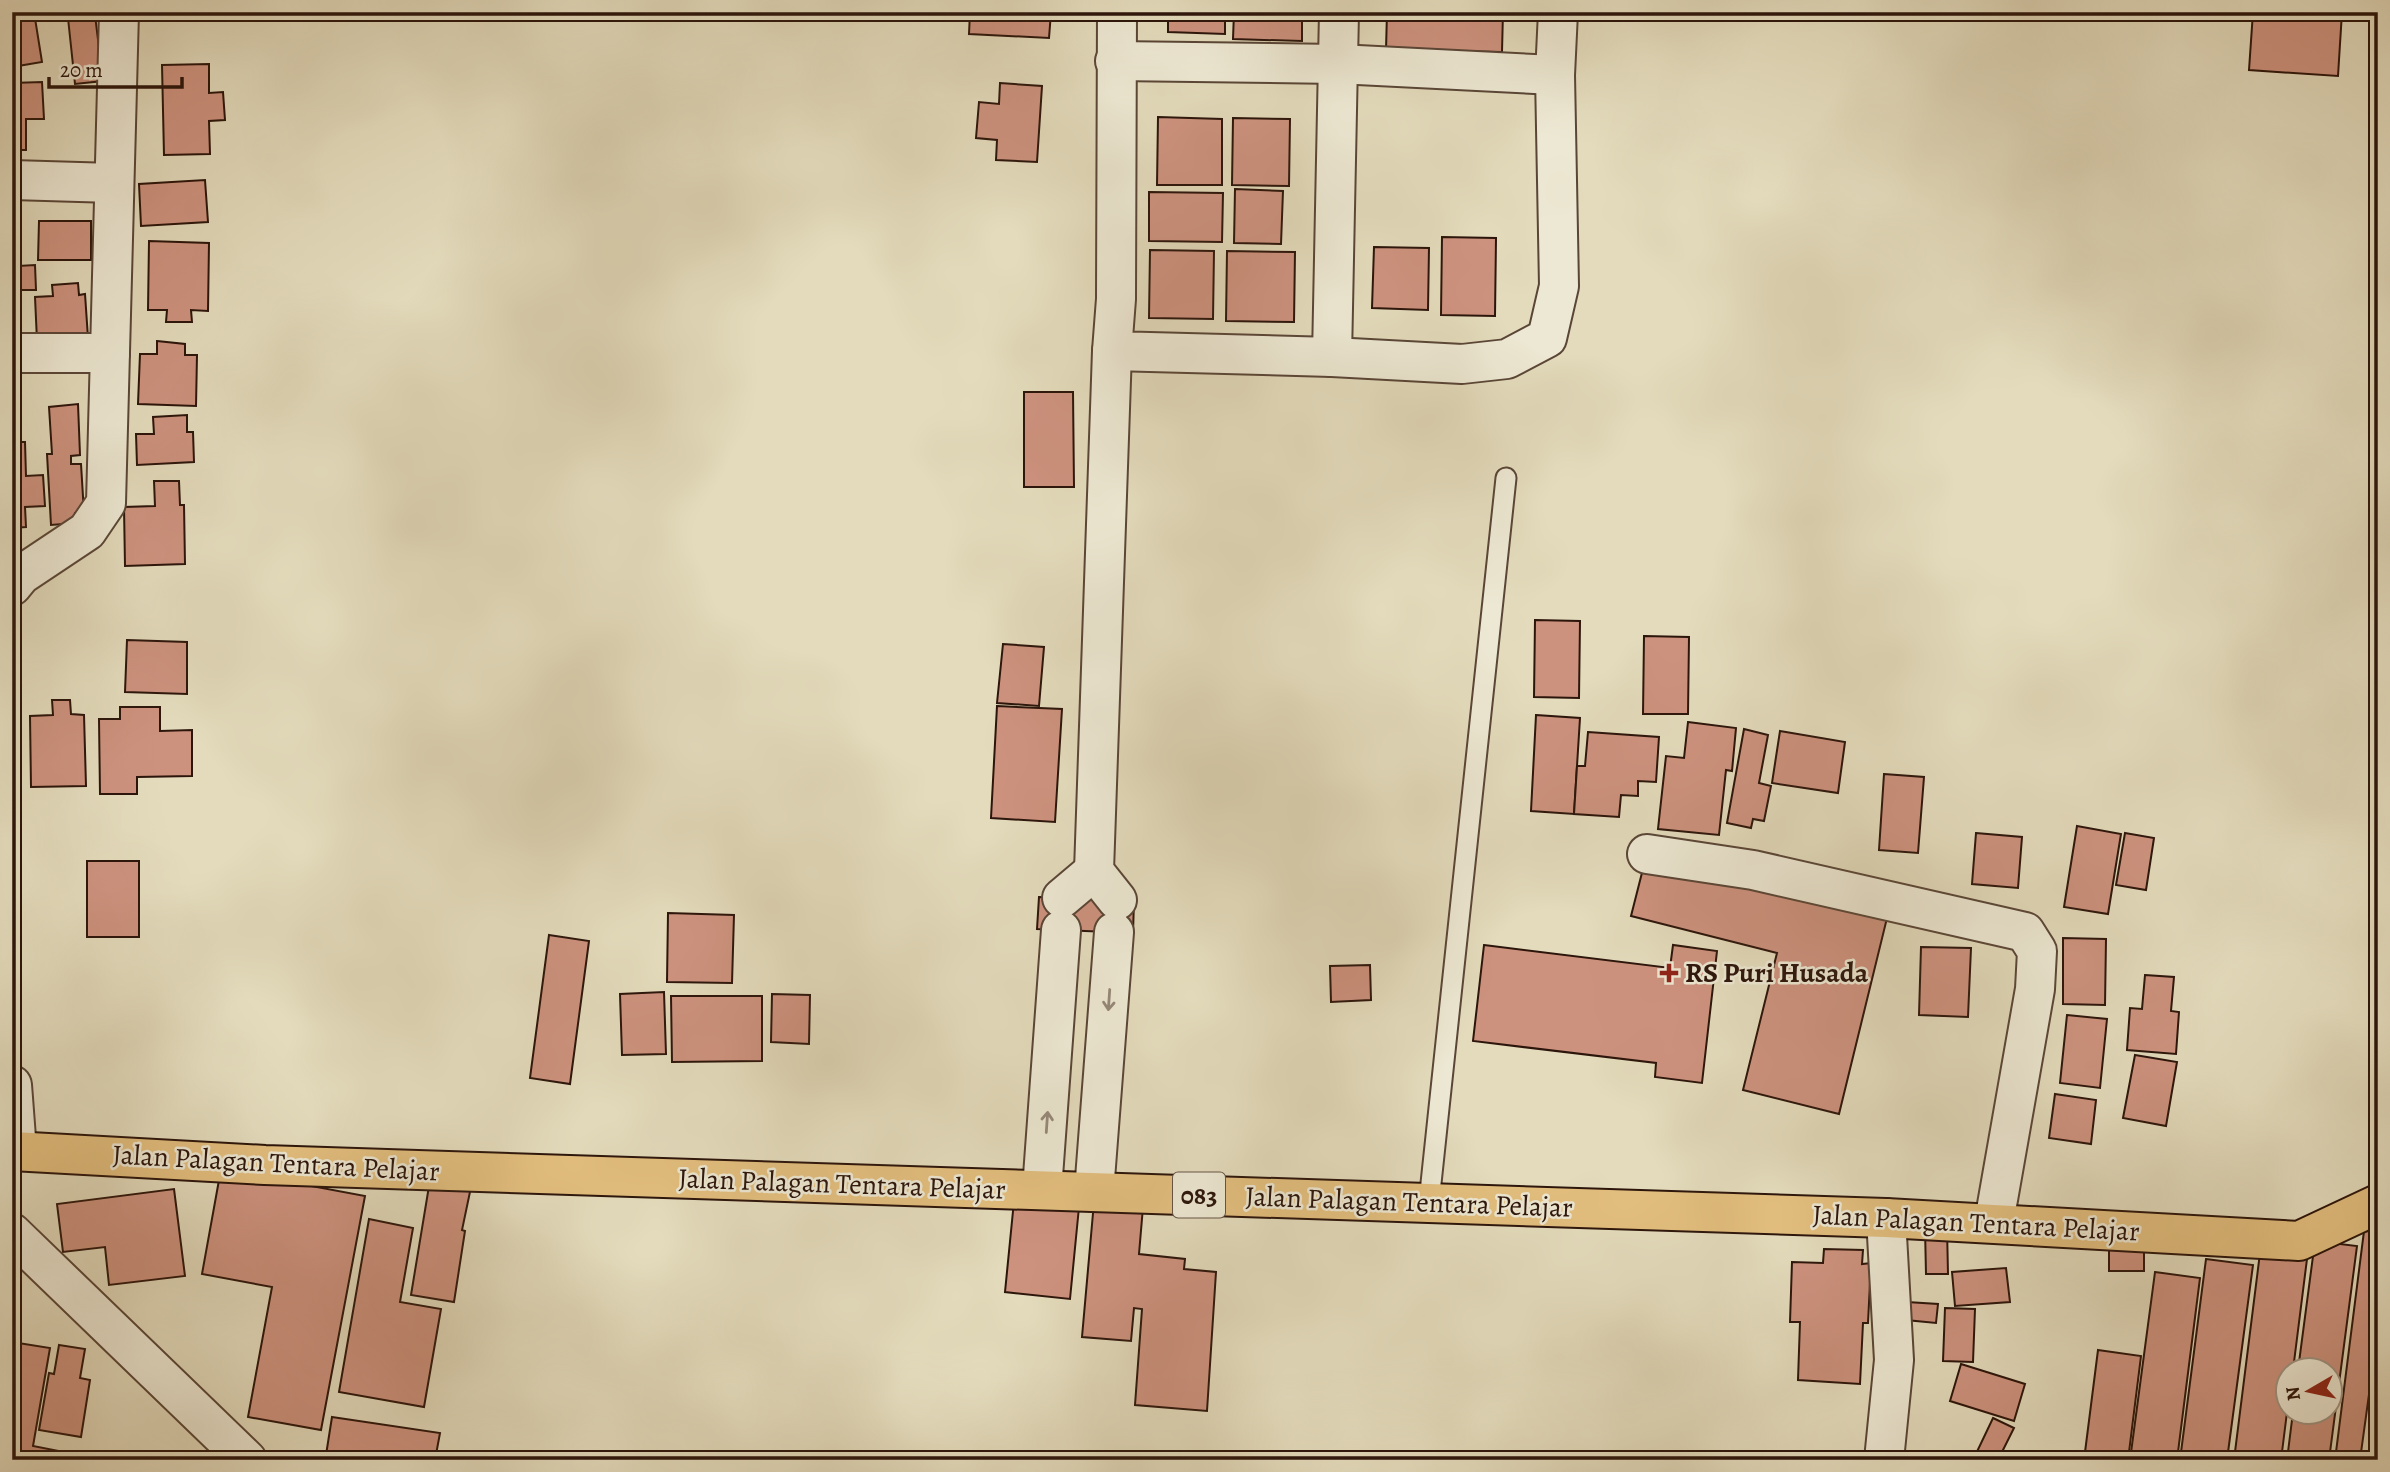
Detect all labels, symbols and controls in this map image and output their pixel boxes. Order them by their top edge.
scale bar [49,46,182,90]
text: 20 m [60,56,103,84]
place label: RS Puri Husada [1685,954,1869,992]
marker: RS Puri Husada [1659,963,1679,983]
one-way arrow [1102,989,1115,1011]
one-way arrow [1041,1112,1054,1134]
street label: Jalan Palagan Tentara Pelajar [111,1135,441,1191]
street label: Jalan Palagan Tentara Pelajar [678,1159,1007,1209]
road number: 083 [1173,1172,1225,1218]
street label: Jalan Palagan Tentara Pelajar [1245,1177,1574,1227]
street label: Jalan Palagan Tentara Pelajar [1811,1195,2141,1251]
north arrow [2274,1356,2344,1426]
text: N [2279,1384,2307,1402]

